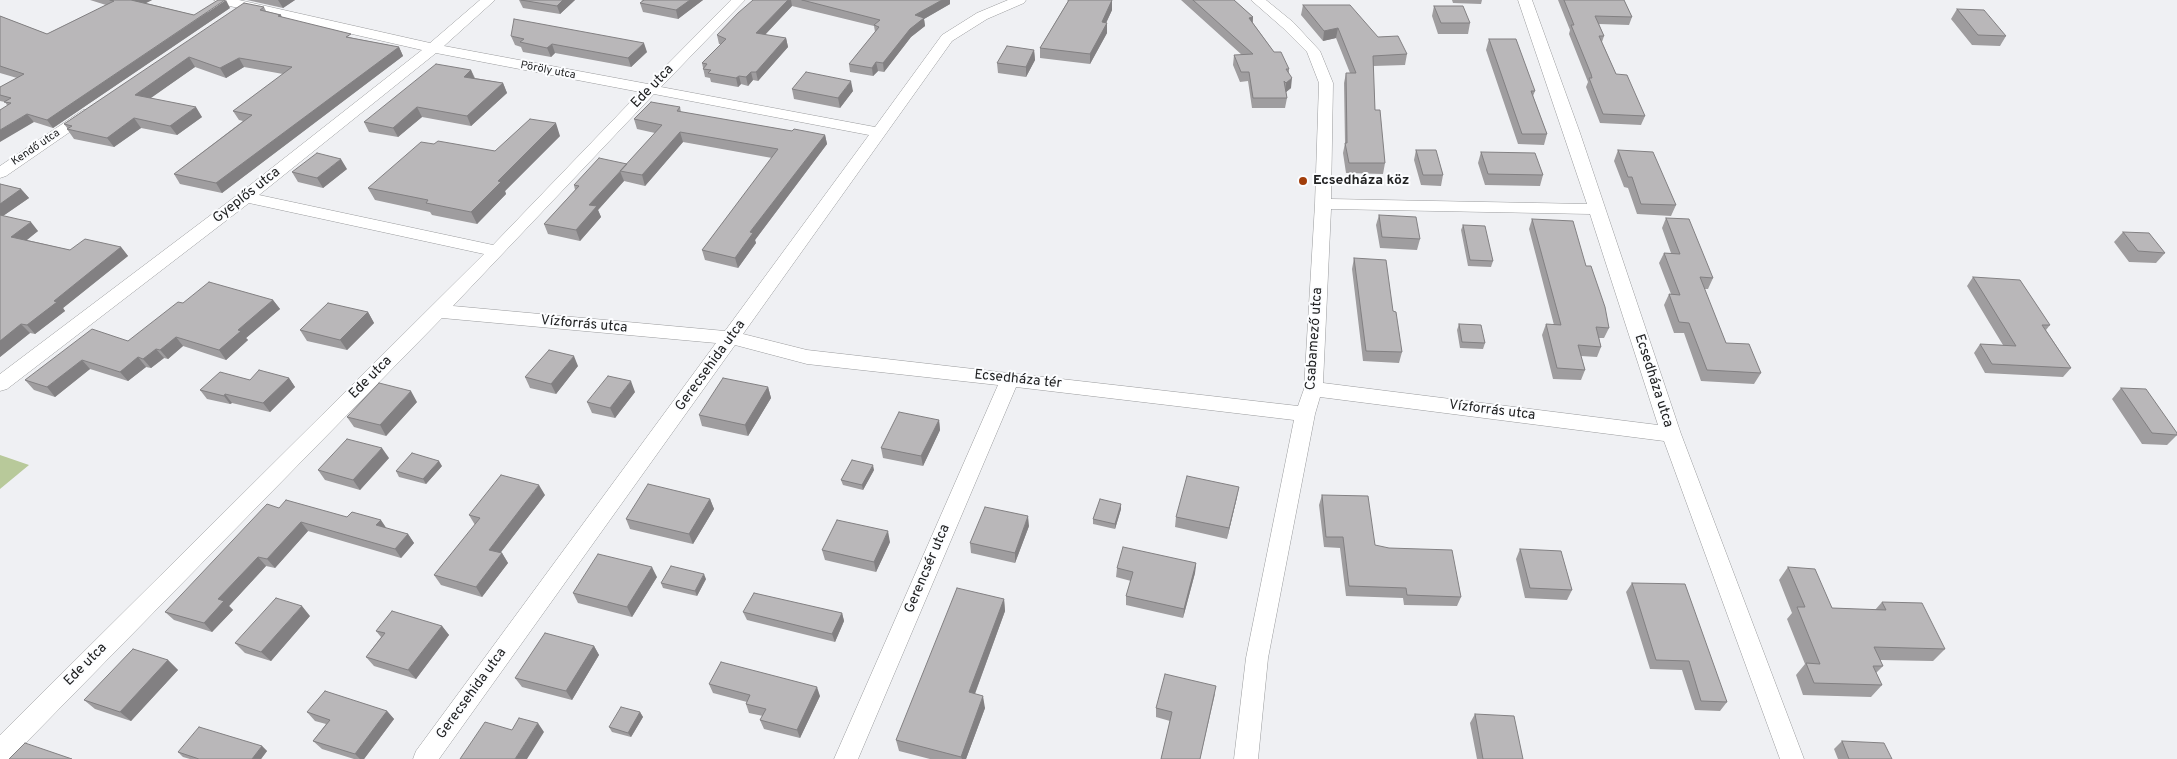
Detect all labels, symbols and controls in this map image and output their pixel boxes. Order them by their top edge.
street label: Pöröly utca [519,59,577,83]
street label: Ede utca [628,62,678,112]
street label: Kendő utca [9,127,63,169]
street label: Gyeplős utca [210,165,284,227]
place label: Ecsedháza köz [1313,173,1409,189]
marker: Ecsedháza köz [1297,175,1309,187]
street label: Csabamező utca [1303,287,1327,391]
street label: Vízforrás utca [540,313,628,337]
street label: Gerecsehida utca [672,317,750,415]
street label: Ecsedháza utca [1630,332,1676,430]
street label: Ede utca [346,353,396,403]
street label: Ecsedháza tér [973,367,1063,393]
street label: Vízforrás utca [1448,397,1536,425]
street label: Gerencsér utca [902,522,954,616]
street label: Ede utca [61,640,111,690]
street label: Gerecsehida utca [433,645,511,743]

